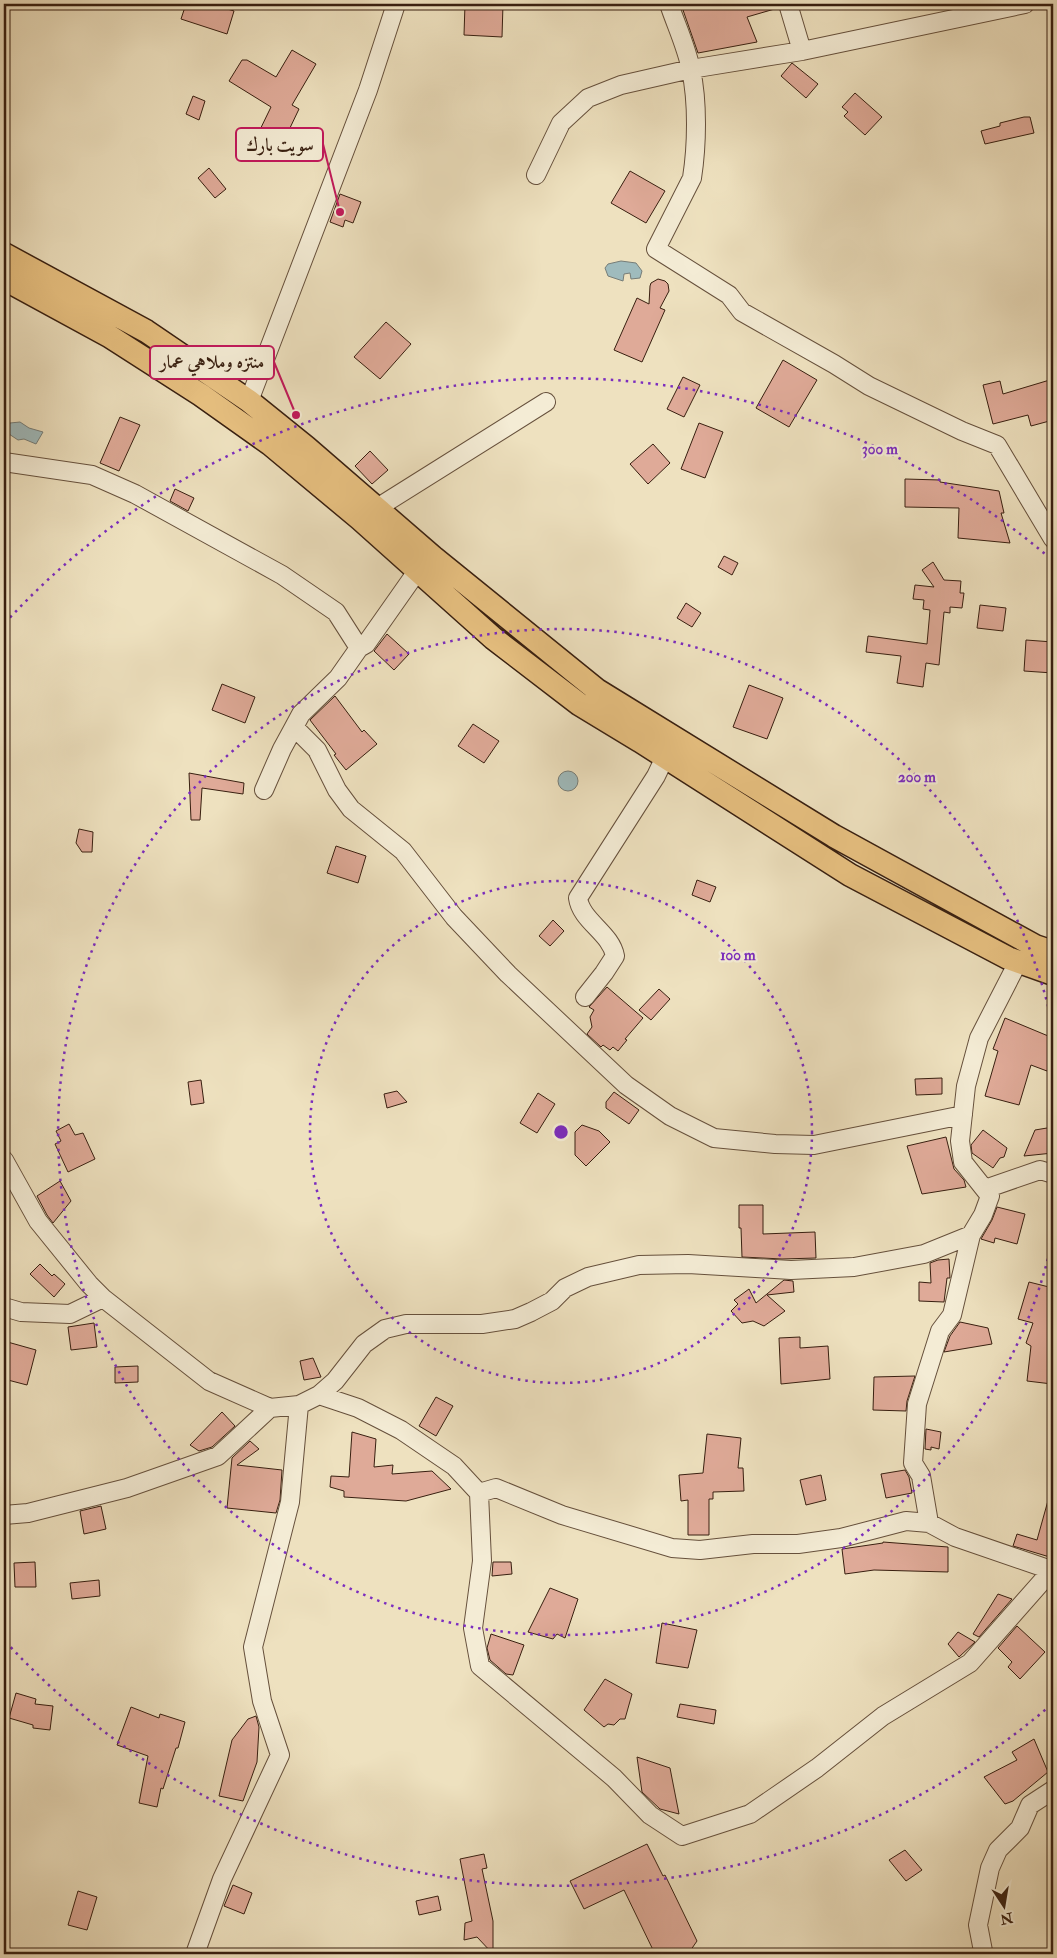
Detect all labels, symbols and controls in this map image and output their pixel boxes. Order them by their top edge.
callout: سويت بارك [236,128,323,161]
text: سويت بارك [246,134,314,157]
callout: منتزه وملاهي عمار [150,346,274,379]
text: منتزه وملاهي عمار [158,351,264,377]
text: 300 m [862,440,898,459]
text: 200 m [898,768,936,787]
text: 100 m [720,946,756,965]
centre of rings [552,1123,570,1141]
north arrow [980,1880,1030,1930]
text: N [998,1908,1015,1928]

